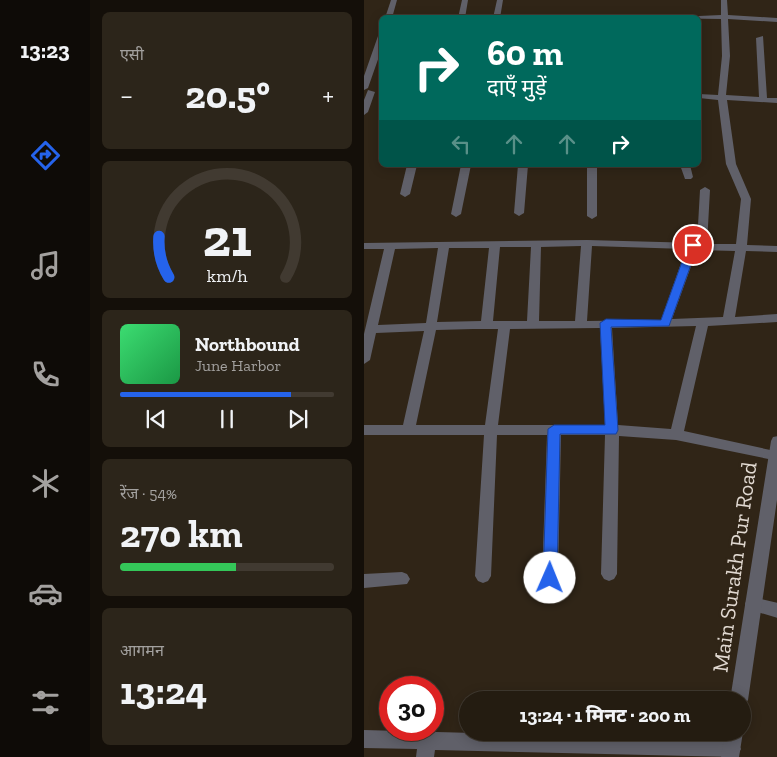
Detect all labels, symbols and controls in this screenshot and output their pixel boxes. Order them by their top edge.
text: 60 m [487,32,563,74]
icon: right [404,35,469,100]
text: 13:23 [20,37,70,64]
text: एसी [120,45,144,64]
text: 20.5° [185,72,270,118]
text: दाएँ मुड़ें [487,74,546,101]
text: − [120,79,133,112]
text: + [322,79,334,112]
icon: left [447,130,475,158]
icon: ahead [500,130,528,158]
icon: ahead [553,130,581,158]
icon: right [606,130,634,158]
icon: directions [28,138,63,173]
text: 21 [203,207,251,269]
pin [672,224,714,266]
icon: arrive [679,231,707,259]
icon: music [28,248,63,283]
text: km/h [207,265,247,287]
text: Northbound [195,333,300,356]
text: June Harbor [195,356,281,375]
icon: phone [28,357,63,392]
icon: previous [142,405,170,433]
icon: pause [213,405,241,433]
icon: next [284,405,312,433]
street label: Main Surakh Pur Road [706,460,763,674]
icon: climate [28,466,63,501]
text: रेंज · 54% [120,484,177,503]
text: 270 km [120,511,243,557]
position arrow [523,551,575,603]
icon: car [28,576,63,611]
text: आगमन [120,641,164,660]
text: 13:24 [120,668,207,714]
speed limit sign: 30 [379,676,444,741]
icon: filters [28,685,63,720]
text: 13:24 · 1 मिनट · 200 m [520,704,690,727]

